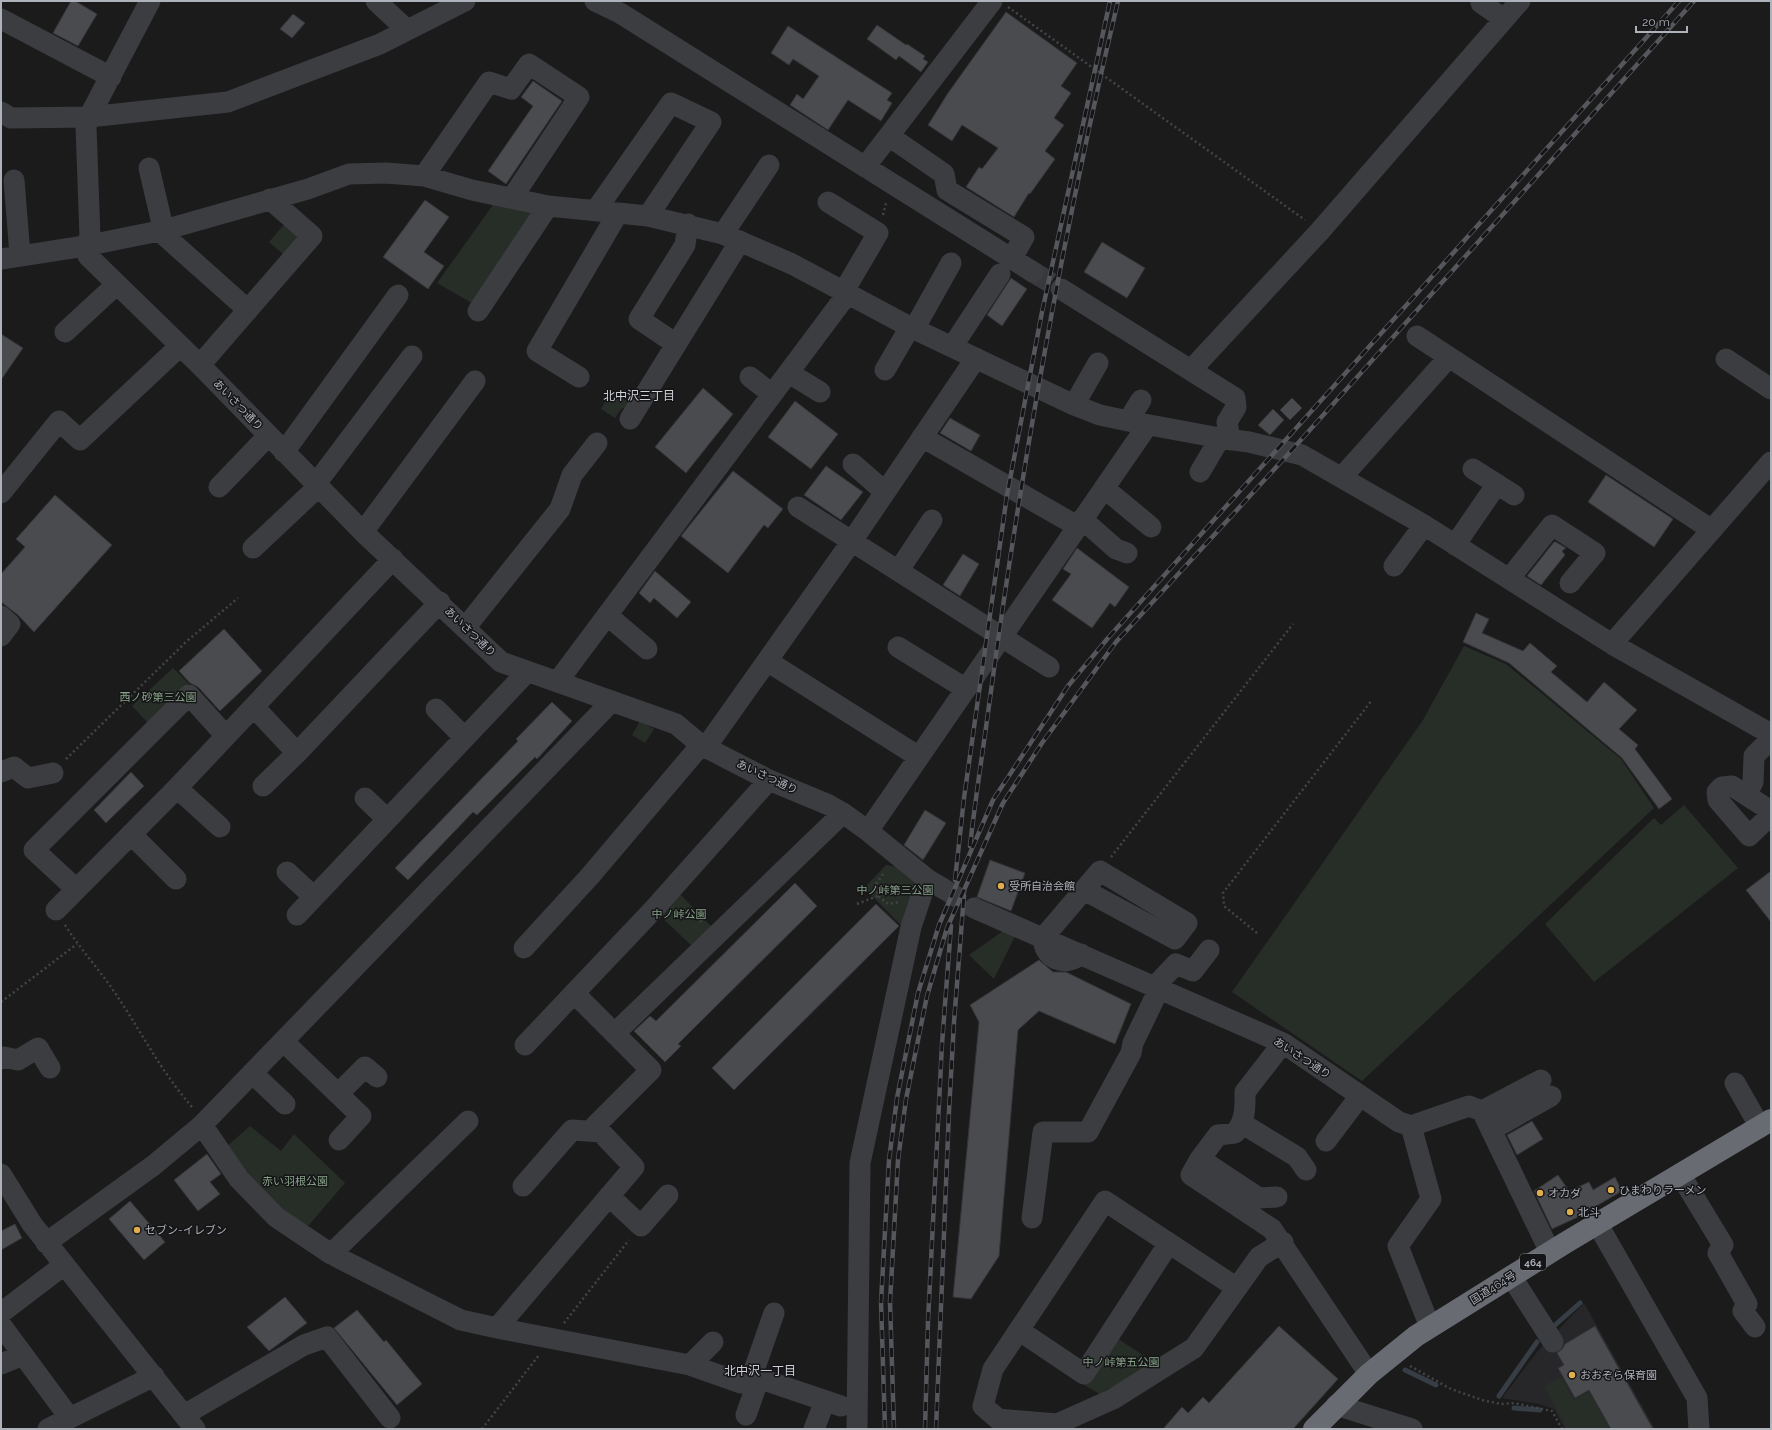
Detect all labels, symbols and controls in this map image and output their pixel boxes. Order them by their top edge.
scale bar [1636,8,1687,34]
text: 20 m [1642,15,1670,29]
street label: あいさつ通り [210,377,266,433]
district label: 北中沢三丁目 [603,389,675,403]
street label: あいさつ通り [442,604,498,660]
park label: 西ノ砂第三公園 [120,691,197,704]
street label: あいさつ通り [734,757,800,797]
place label: 受所自治会館 [1009,880,1075,893]
marker: 受所自治会館 [996,881,1006,891]
park label: 中ノ峠第三公園 [857,884,934,897]
park label: 中ノ峠公園 [652,908,707,921]
street label: あいさつ通り [1271,1035,1333,1081]
park label: 赤い羽根公園 [262,1175,328,1188]
place label: ひまわりラーメン [1619,1184,1707,1197]
marker: ひまわりラーメン [1606,1185,1616,1195]
place label: オカダ [1548,1187,1581,1200]
marker: オカダ [1535,1188,1545,1198]
place label: 北斗 [1578,1206,1600,1219]
marker: 北斗 [1565,1207,1575,1217]
place label: セブン-イレブン [145,1224,227,1237]
marker: セブン-イレブン [132,1225,142,1235]
road number: 464 [1520,1254,1546,1270]
street label: 国道464号 [1468,1269,1518,1307]
park label: 中ノ峠第五公園 [1083,1356,1160,1369]
district label: 北中沢一丁目 [724,1364,796,1378]
place label: おおぞら保育園 [1580,1369,1657,1382]
marker: おおぞら保育園 [1567,1370,1577,1380]

